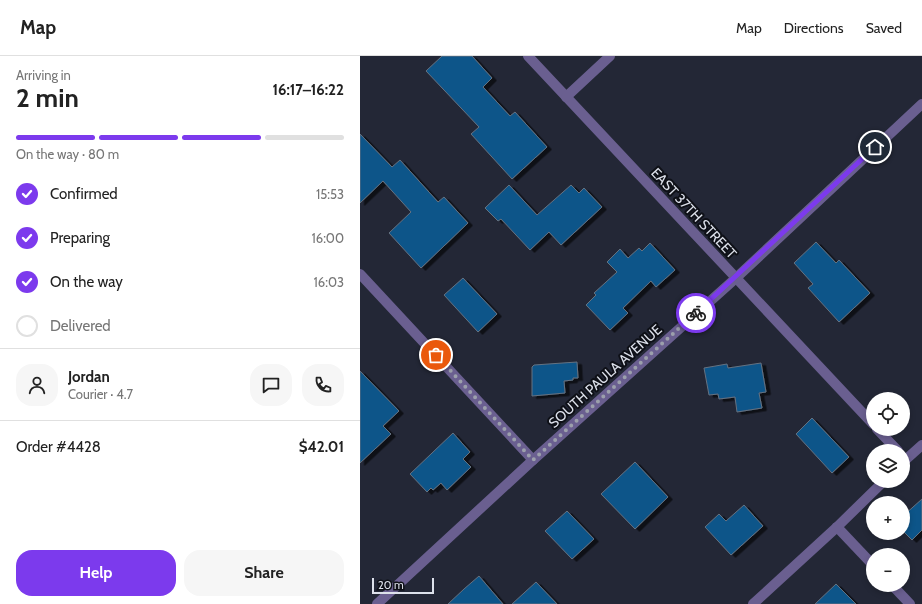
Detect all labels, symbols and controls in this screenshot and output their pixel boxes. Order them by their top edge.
text: Map [20,16,56,39]
text: Map [736,19,762,37]
text: Directions [784,19,844,37]
text: Saved [866,19,902,37]
text: Arriving in [16,67,71,83]
text: 16:17–16:22 [272,81,344,99]
text: 2 min [16,82,79,114]
pin [858,130,892,164]
icon: home [864,136,886,158]
text: On the way · 80 m [16,146,119,162]
street label: EAST 37TH STREET [647,164,741,263]
icon: check [16,183,38,205]
text: Confirmed [50,185,118,203]
text: 15:53 [316,186,344,202]
icon: check [16,227,38,249]
text: Preparing [50,229,110,247]
text: 16:00 [312,230,344,246]
icon: check [16,271,38,293]
text: On the way [50,273,123,291]
text: 16:03 [314,274,344,290]
courier [676,293,716,333]
icon: bike [685,302,707,324]
text: Delivered [50,317,111,335]
street label: SOUTH PAULA AVENUE [545,320,666,432]
pin [419,338,453,372]
icon: bag [425,344,447,366]
button: person [16,364,58,406]
button: chat [250,364,292,406]
button: phone [302,364,344,406]
text: Jordan [68,368,110,386]
text: Courier · 4.7 [68,386,133,402]
map controls [866,392,910,592]
button: locate [866,392,910,436]
text: Order #4428 [16,438,101,456]
text: $42.01 [299,438,344,456]
button: layers [866,444,910,488]
button: + [866,496,910,540]
button: − [866,548,910,592]
button: Help [16,550,176,596]
button: Share [184,550,344,596]
scale bar [372,576,434,595]
text: 20 m [378,578,404,592]

